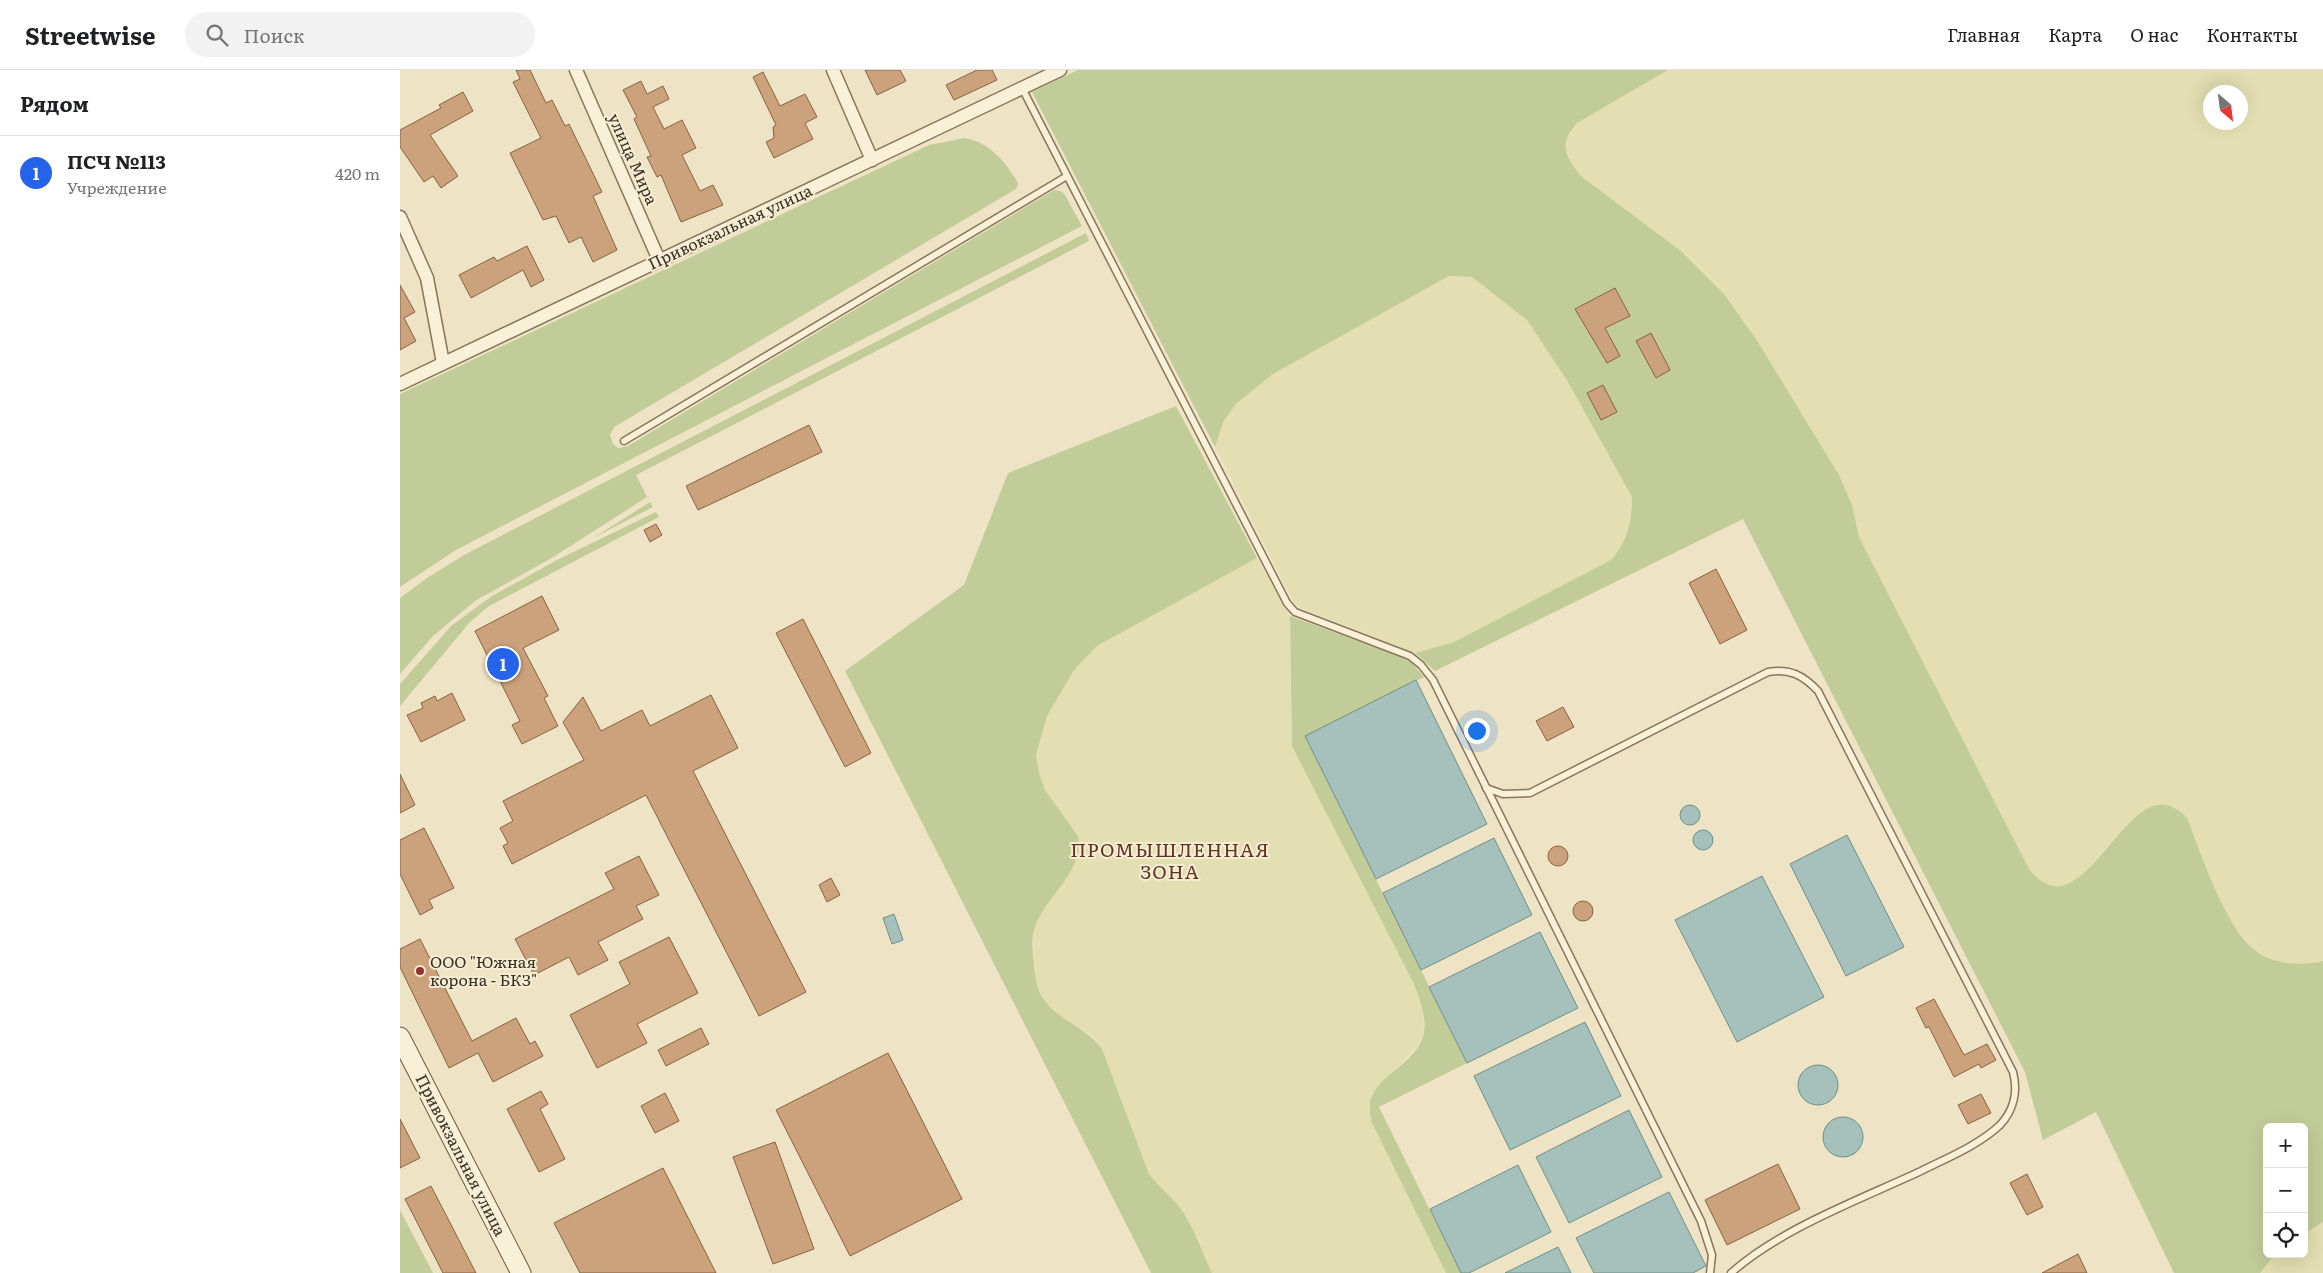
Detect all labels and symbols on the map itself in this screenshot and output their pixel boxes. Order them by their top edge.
north arrow [2203,85,2248,130]
street label: улица Мира [603,109,665,208]
street label: Привокзальная улица [643,177,816,275]
pin: 1 [487,645,519,683]
your location [1464,718,1490,744]
district label: ПРОМЫШЛЕННАЯ ЗОНА [1070,835,1270,885]
place label: ООО "Южная корона - БКЗ" [430,949,537,991]
marker: ООО "Южная корона - БКЗ" [414,965,426,977]
street label: Привокзальная улица [411,1069,513,1240]

